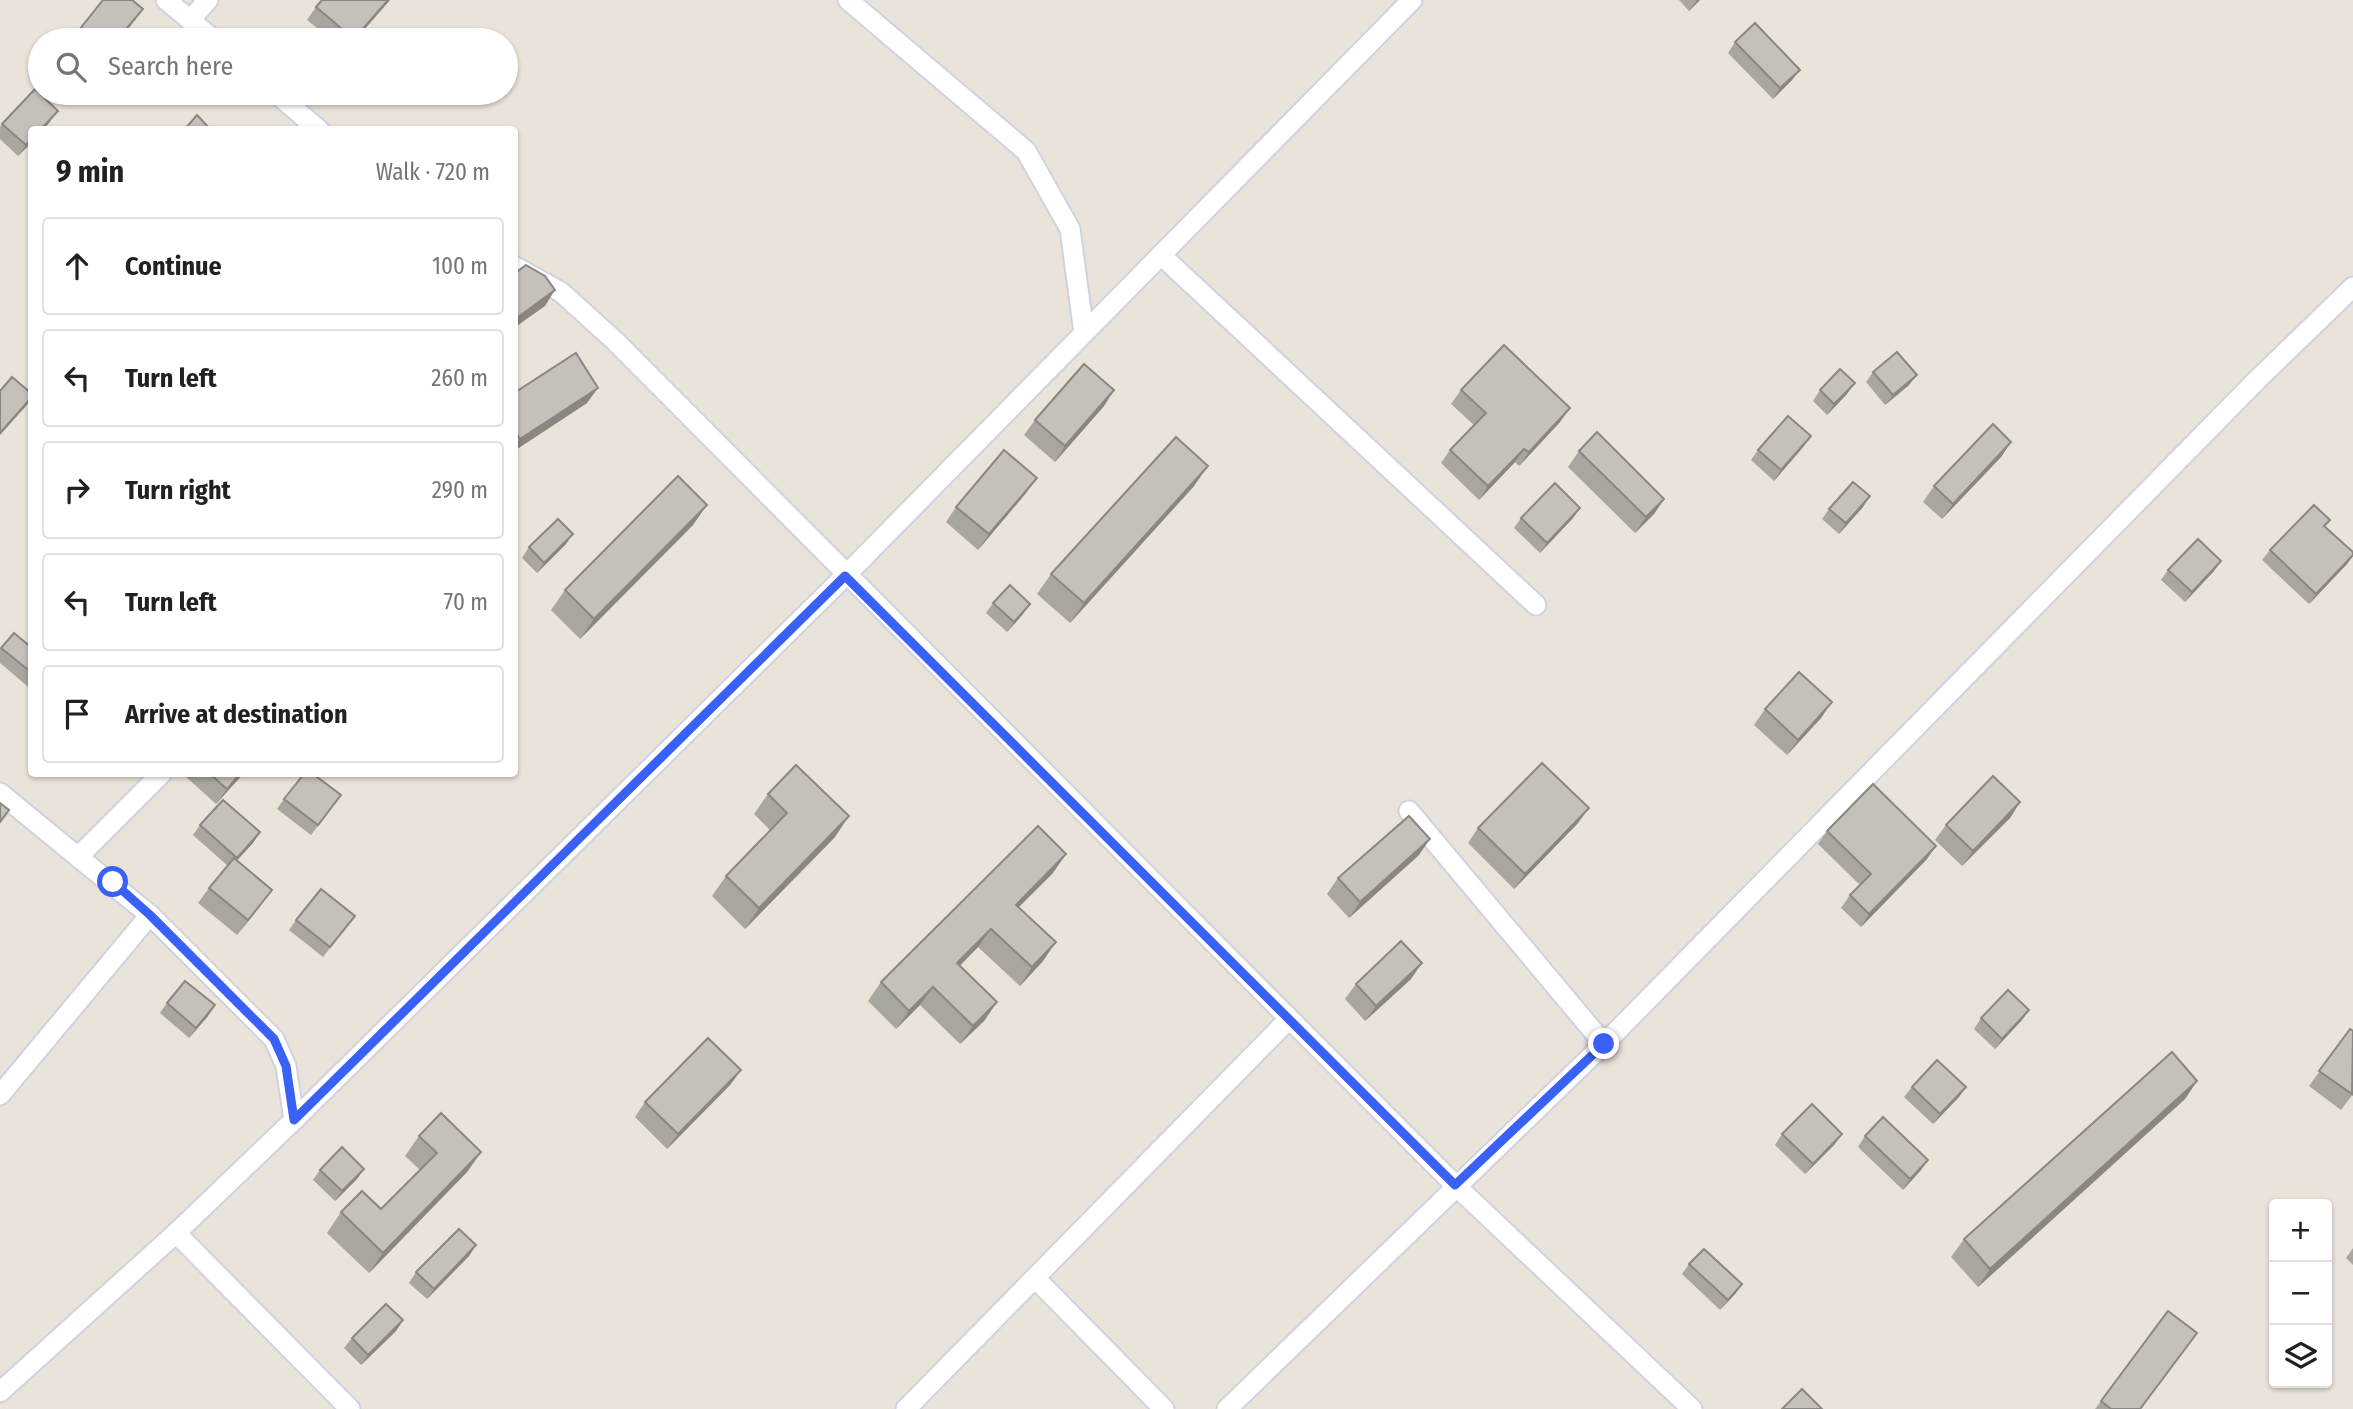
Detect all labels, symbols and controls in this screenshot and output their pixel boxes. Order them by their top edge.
search box [28,28,518,105]
icon: search [52,48,90,86]
text: Search here [108,51,233,82]
text: 9 min [56,154,124,190]
text: Walk · 720 m [376,158,490,186]
icon: ahead [58,247,96,285]
text: Continue [125,251,222,282]
text: 100 m [432,252,488,280]
icon: left [58,359,96,397]
text: Turn left [125,363,217,394]
text: 260 m [431,364,488,392]
icon: right [58,471,96,509]
text: Turn right [125,475,231,506]
text: 290 m [432,476,488,504]
icon: left [58,583,96,621]
text: Turn left [125,587,217,618]
text: 70 m [444,588,488,616]
icon: arrive [58,695,96,733]
text: Arrive at destination [125,699,348,730]
route start [97,866,128,897]
route end [1588,1028,1619,1059]
map controls [2269,1199,2332,1388]
button: + [2269,1199,2332,1262]
button: − [2269,1262,2332,1325]
button: layers [2269,1325,2332,1388]

